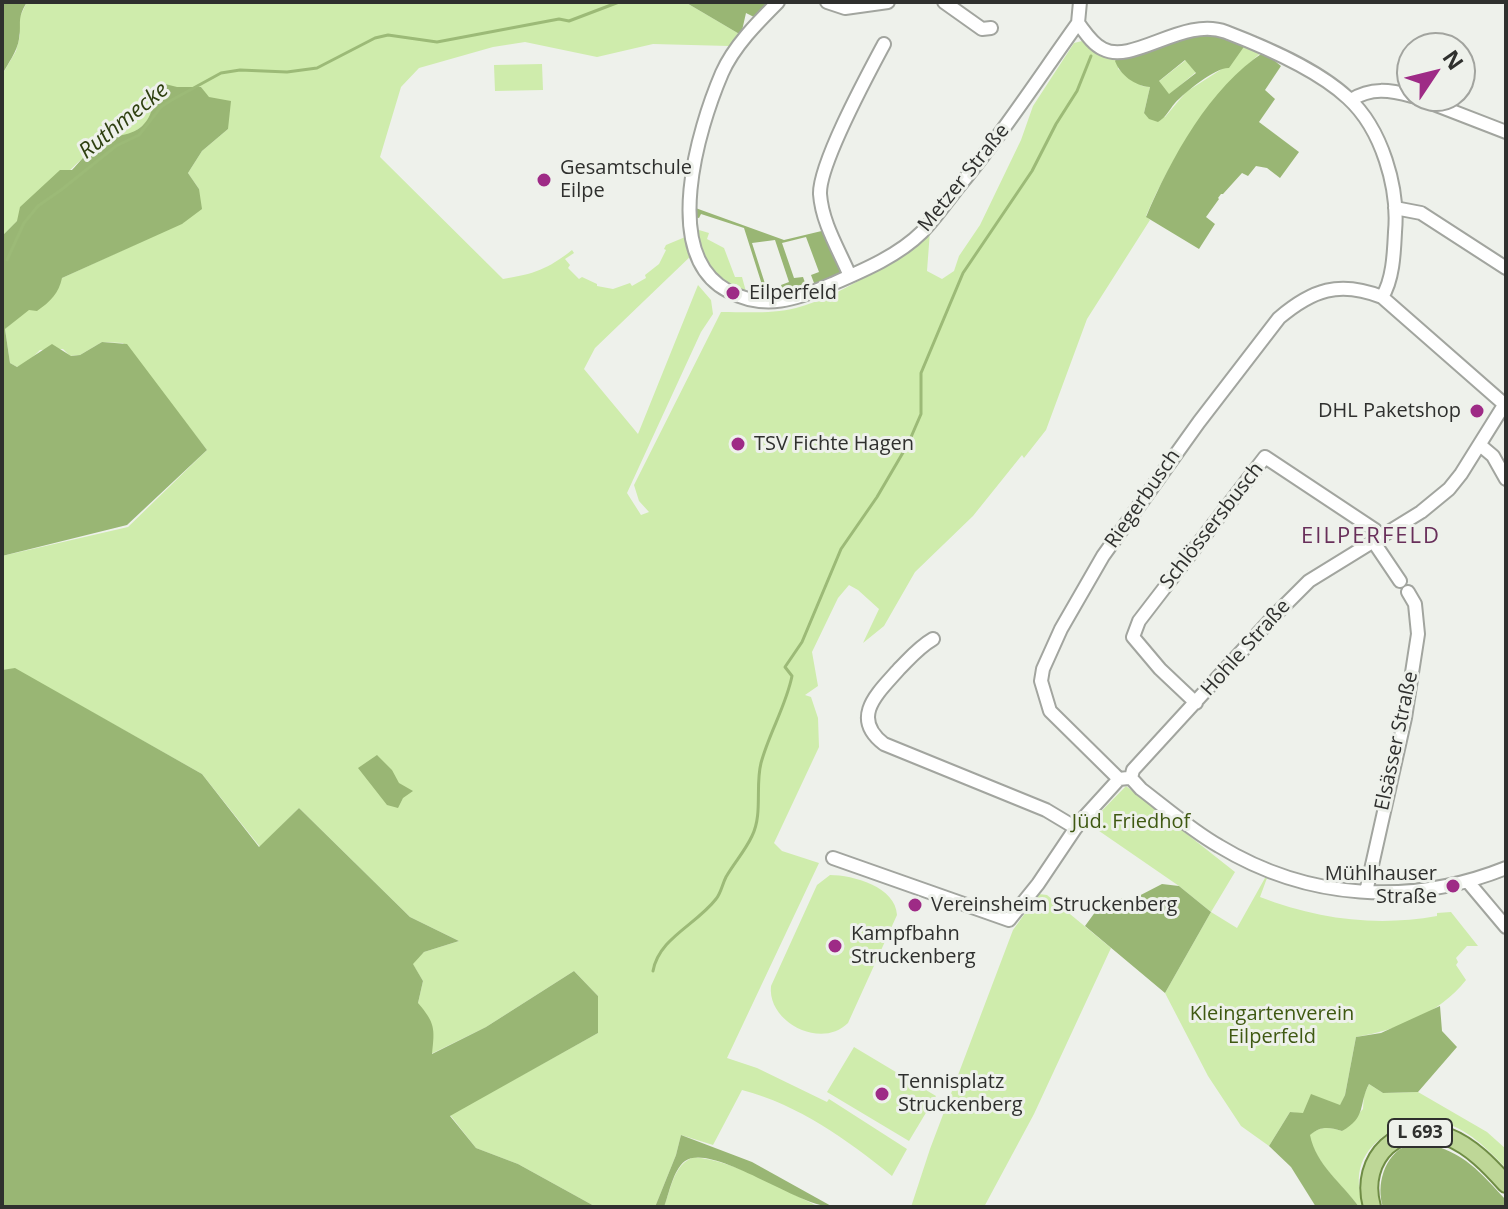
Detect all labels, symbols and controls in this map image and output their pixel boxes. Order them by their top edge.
north arrow [1396,32,1476,112]
text: N [1437,43,1471,75]
water label: Ruthmecke [74,77,174,165]
street label: Metzer Straße [913,119,1015,237]
place label: Gesamtschule Eilpe [560,156,692,203]
marker: Gesamtschule Eilpe [535,171,553,189]
place label: Eilperfeld [749,281,837,305]
marker: Eilperfeld [724,284,742,302]
place label: DHL Paketshop [1318,399,1461,423]
marker: DHL Paketshop [1468,402,1486,420]
place label: TSV Fichte Hagen [754,432,914,456]
marker: TSV Fichte Hagen [729,435,747,453]
street label: Riegerbusch [1100,445,1186,553]
street label: Schlössersbusch [1155,458,1269,594]
district label: EILPERFELD [1301,524,1441,550]
street label: Hohle Straße [1196,595,1296,701]
street label: Elsässer Straße [1371,669,1423,813]
park label: Jüd. Friedhof [1072,810,1190,834]
place label: Mühlhauser Straße [1325,862,1437,909]
marker: Mühlhauser Straße [1444,877,1462,895]
place label: Vereinsheim Struckenberg [931,893,1177,917]
marker: Vereinsheim Struckenberg [906,896,924,914]
place label: Kampfbahn Struckenberg [851,922,976,969]
marker: Kampfbahn Struckenberg [826,937,844,955]
park label: Kleingartenverein Eilperfeld [1190,1002,1354,1049]
place label: Tennisplatz Struckenberg [898,1070,1023,1117]
marker: Tennisplatz Struckenberg [873,1085,891,1103]
road number: L 693 [1388,1119,1452,1147]

